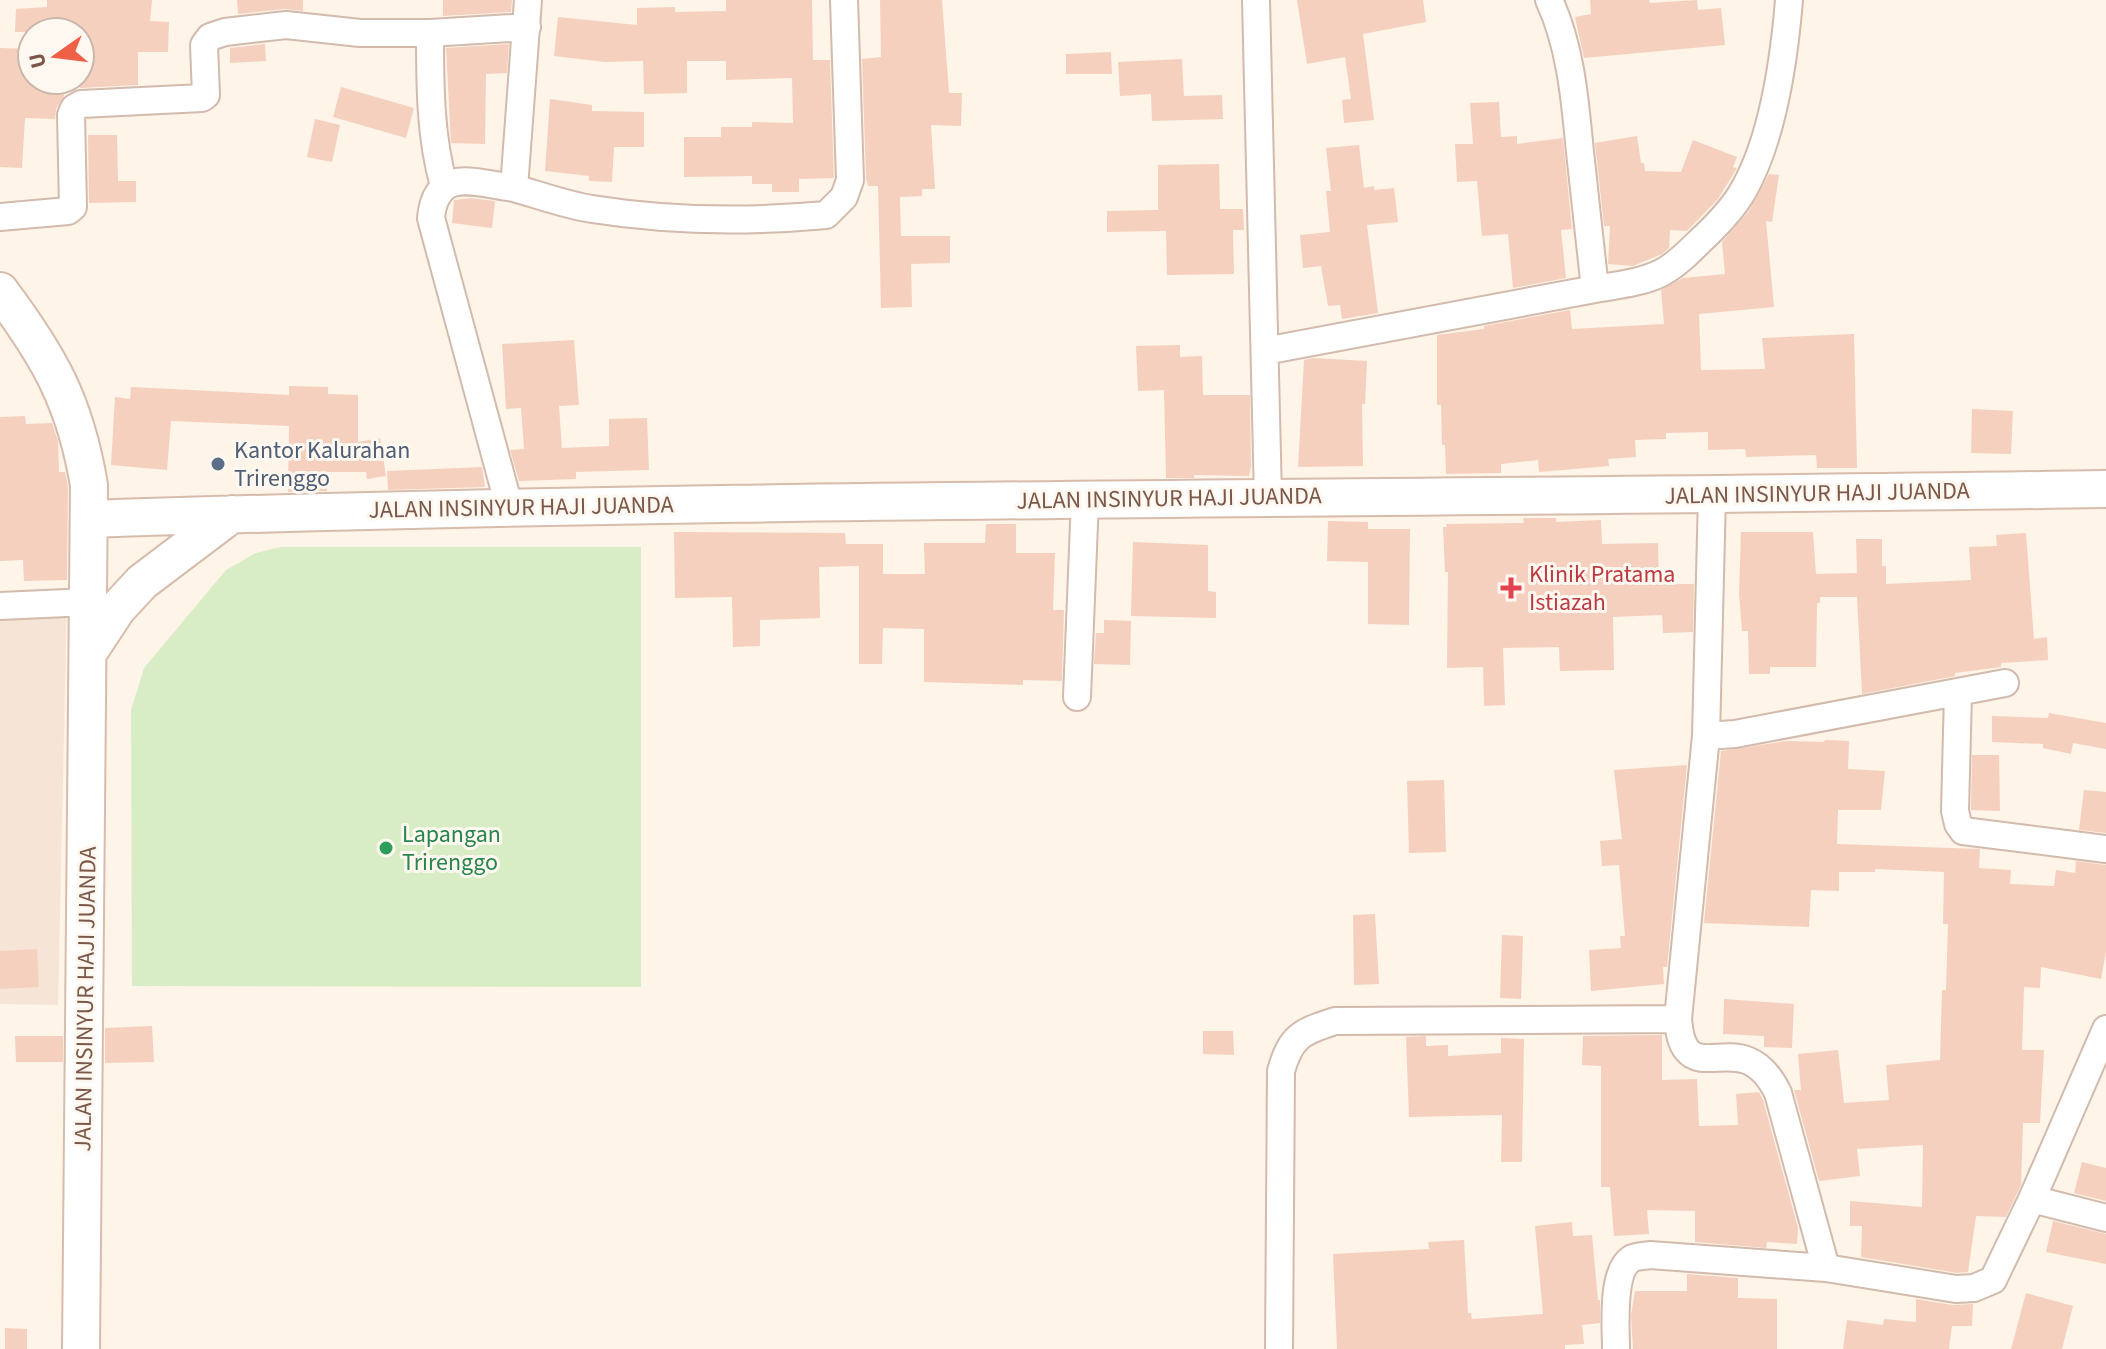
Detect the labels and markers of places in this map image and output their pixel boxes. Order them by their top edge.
place label: Kantor Kalurahan Trirenggo [234,433,410,496]
marker: Kantor Kalurahan Trirenggo [209,455,227,473]
place label: Klinik Pratama Istiazah [1529,557,1675,620]
marker: Klinik Pratama Istiazah [1500,577,1522,599]
place label: Lapangan Trirenggo [402,817,501,880]
marker: Lapangan Trirenggo [377,839,395,857]

